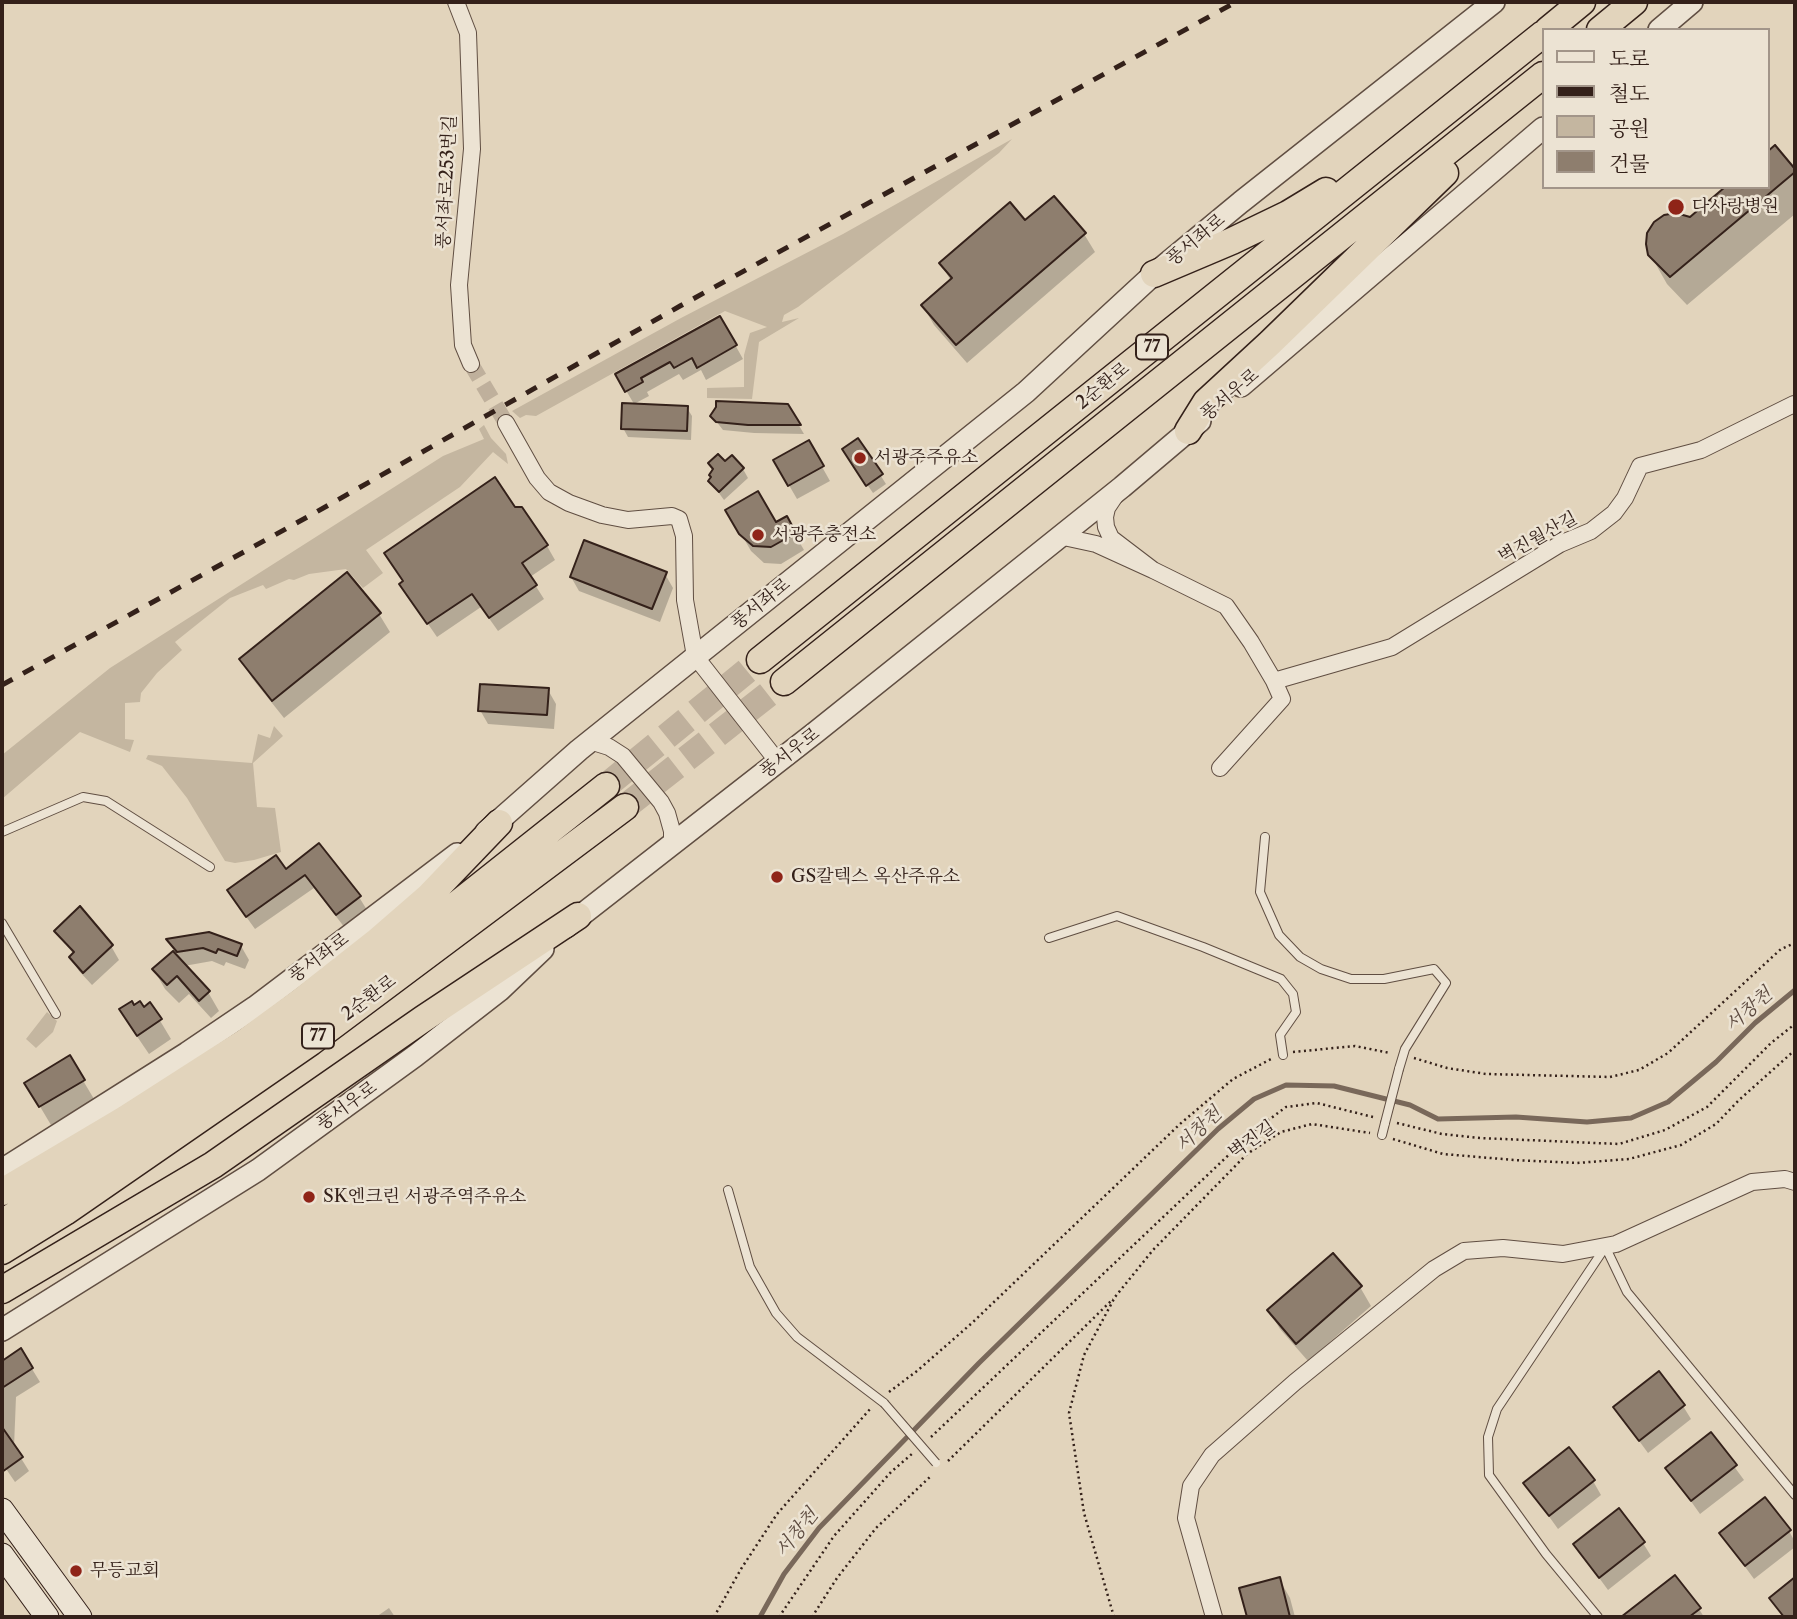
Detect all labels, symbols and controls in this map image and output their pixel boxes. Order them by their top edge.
legend [1542,28,1769,189]
text: 도로 [1609,46,1650,71]
text: 철도 [1609,81,1650,106]
street label: 풍서좌로253번길 [433,114,461,250]
text: 공원 [1609,116,1650,141]
text: 건물 [1609,151,1650,176]
place label: 다사랑병원 [1692,196,1779,218]
marker: 다사랑병원 [1666,197,1686,217]
street label: 풍서좌로 [1162,209,1230,271]
road number: 77 [1136,334,1168,360]
street label: 2순환로 [1072,358,1134,414]
street label: 풍서우로 [1196,364,1264,426]
place label: 서광주주유소 [874,447,978,469]
marker: 서광주주유소 [852,450,868,466]
street label: 벽진월산길 [1495,507,1581,569]
place label: 서광주충전소 [772,524,876,546]
marker: 서광주충전소 [750,527,766,543]
street label: 풍서좌로 [727,574,795,634]
street label: 풍서우로 [756,723,824,783]
place label: GS칼텍스 옥산주유소 [791,866,960,888]
marker: GS칼텍스 옥산주유소 [769,869,785,885]
street label: 풍서좌로 [285,928,353,988]
street label: 2순환로 [338,971,400,1025]
water label: 서창천 [1721,983,1777,1037]
road number: 77 [302,1024,334,1048]
street label: 풍서우로 [313,1077,381,1135]
water label: 서창천 [1171,1103,1227,1157]
street label: 벽진길 [1224,1116,1280,1164]
place label: SK엔크린 서광주역주유소 [323,1186,526,1208]
marker: SK엔크린 서광주역주유소 [301,1189,317,1205]
water label: 서창천 [771,1504,823,1562]
place label: 무등교회 [90,1560,160,1582]
marker: 무등교회 [68,1563,84,1579]

